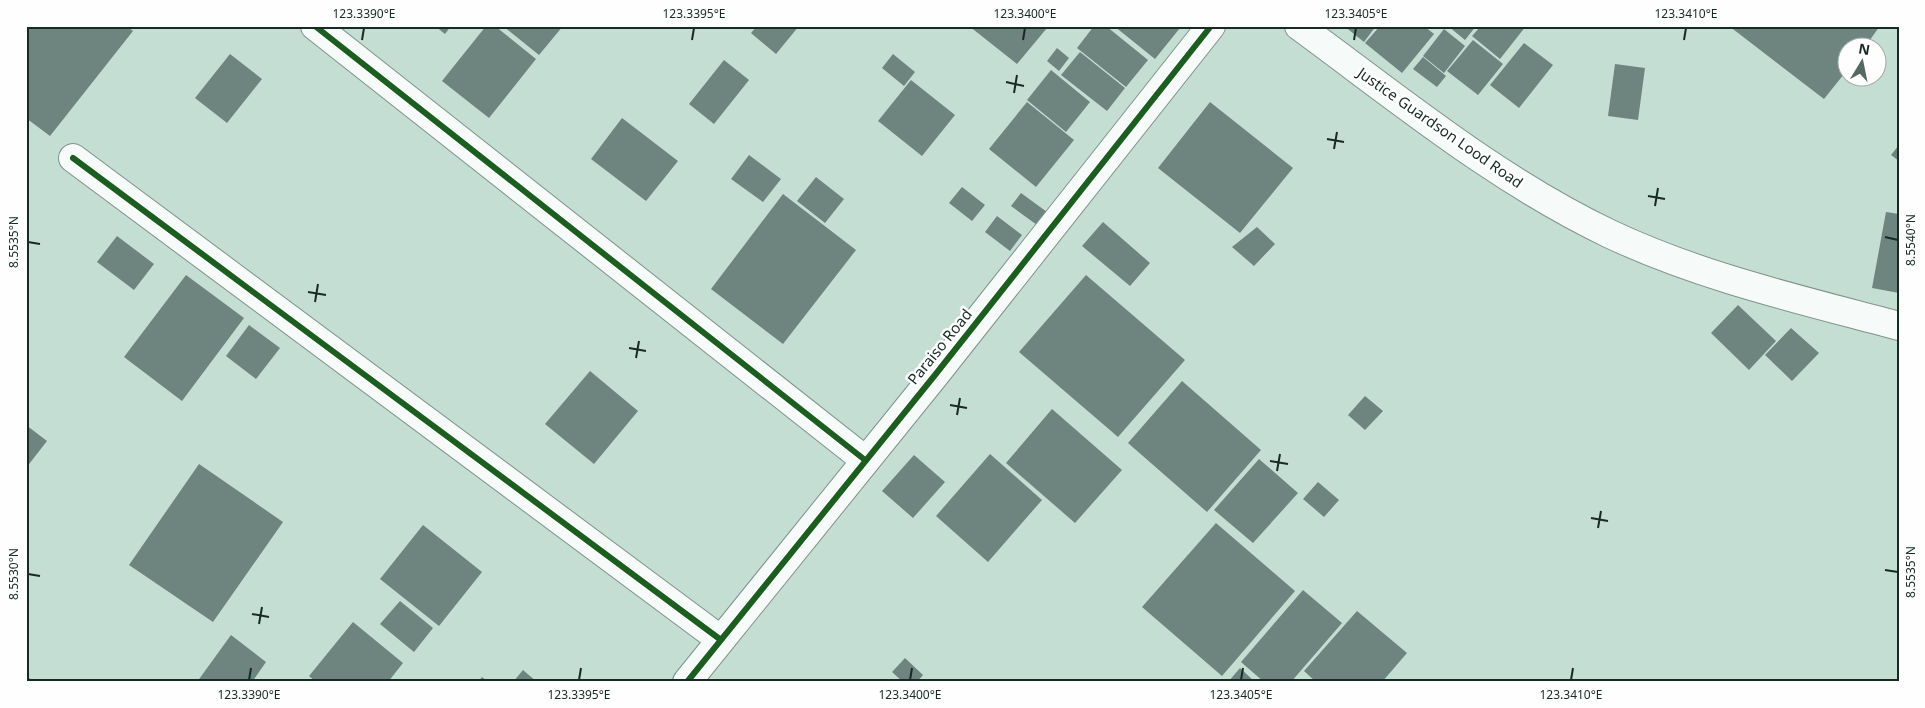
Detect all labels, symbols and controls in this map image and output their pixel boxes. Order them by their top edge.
text: 123.3390°E [332,5,396,22]
text: 123.3395°E [662,5,726,22]
text: 123.3400°E [993,5,1057,22]
text: 123.3405°E [1324,5,1388,22]
text: 123.3410°E [1654,5,1718,22]
north arrow [1838,38,1888,88]
text: N [1857,38,1872,59]
street label: Justice Guardson Lood Road [1352,61,1527,192]
text: 8.5540°N [1902,214,1919,266]
text: 8.5535°N [5,216,22,268]
street label: Paraiso Road [903,304,976,388]
text: 8.5535°N [1902,546,1919,598]
text: 8.5530°N [5,548,22,600]
text: 123.3390°E [217,686,281,703]
text: 123.3395°E [547,686,611,703]
text: 123.3400°E [878,686,942,703]
text: 123.3405°E [1209,686,1273,703]
text: 123.3410°E [1539,686,1603,703]

